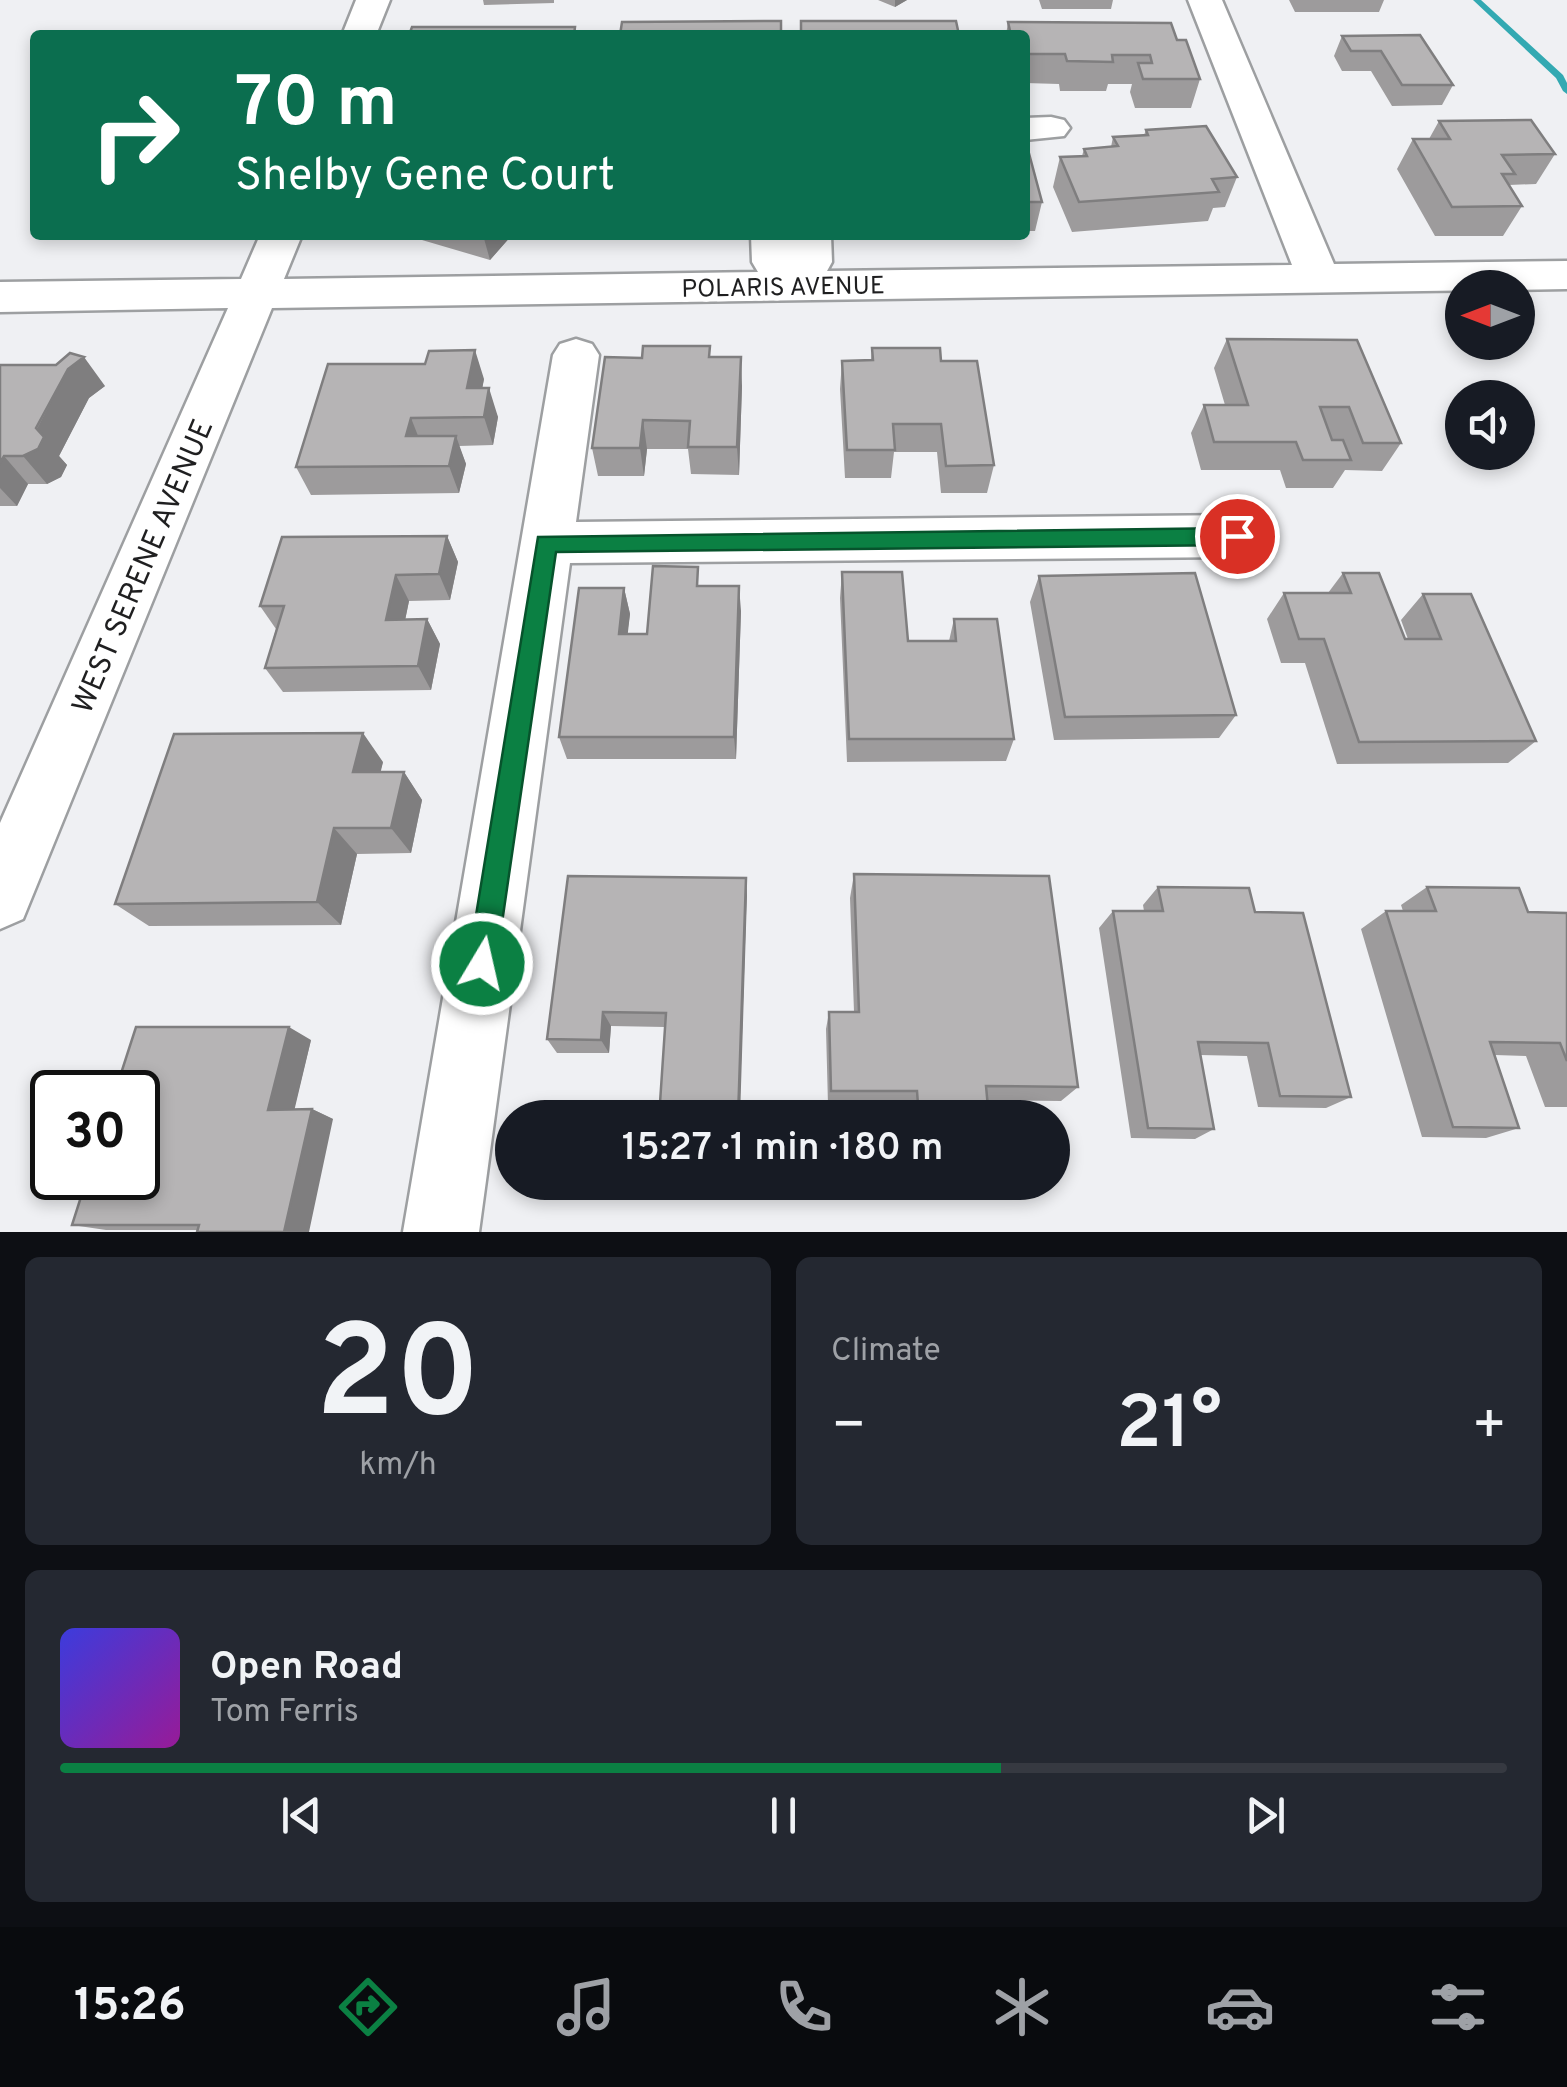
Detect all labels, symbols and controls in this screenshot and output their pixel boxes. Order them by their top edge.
text: 70 m [235,62,398,151]
icon: right [70,70,200,200]
text: Shelby Gene Court [235,149,615,206]
north arrow [1445,270,1535,360]
map controls [1445,270,1535,470]
street label: POLARIS AVENUE [681,271,885,307]
button: sound [1445,380,1535,470]
street label: WEST SERENE AVENUE [66,414,223,720]
pin [1195,494,1280,579]
icon: arrive [1210,509,1265,564]
position arrow [430,912,534,1016]
speed limit sign: 30 [30,1070,160,1200]
text: 15:27 · 1 min · 180 m [622,1125,943,1174]
text: 20 [316,1298,480,1463]
text: Climate [831,1332,941,1372]
text: 21° [1116,1380,1222,1475]
text: − [831,1393,866,1463]
text: + [1472,1393,1507,1463]
text: km/h [359,1446,437,1486]
text: Open Road [210,1644,403,1693]
text: Tom Ferris [210,1693,359,1733]
icon: previous [274,1788,329,1843]
icon: pause [756,1788,811,1843]
icon: next [1238,1788,1293,1843]
icon: directions [333,1972,403,2042]
icon: music [551,1972,621,2042]
icon: phone [769,1972,839,2042]
icon: climate [987,1972,1057,2042]
icon: car [1205,1972,1275,2042]
icon: filters [1423,1972,1493,2042]
text: 15:26 [74,1979,186,2036]

